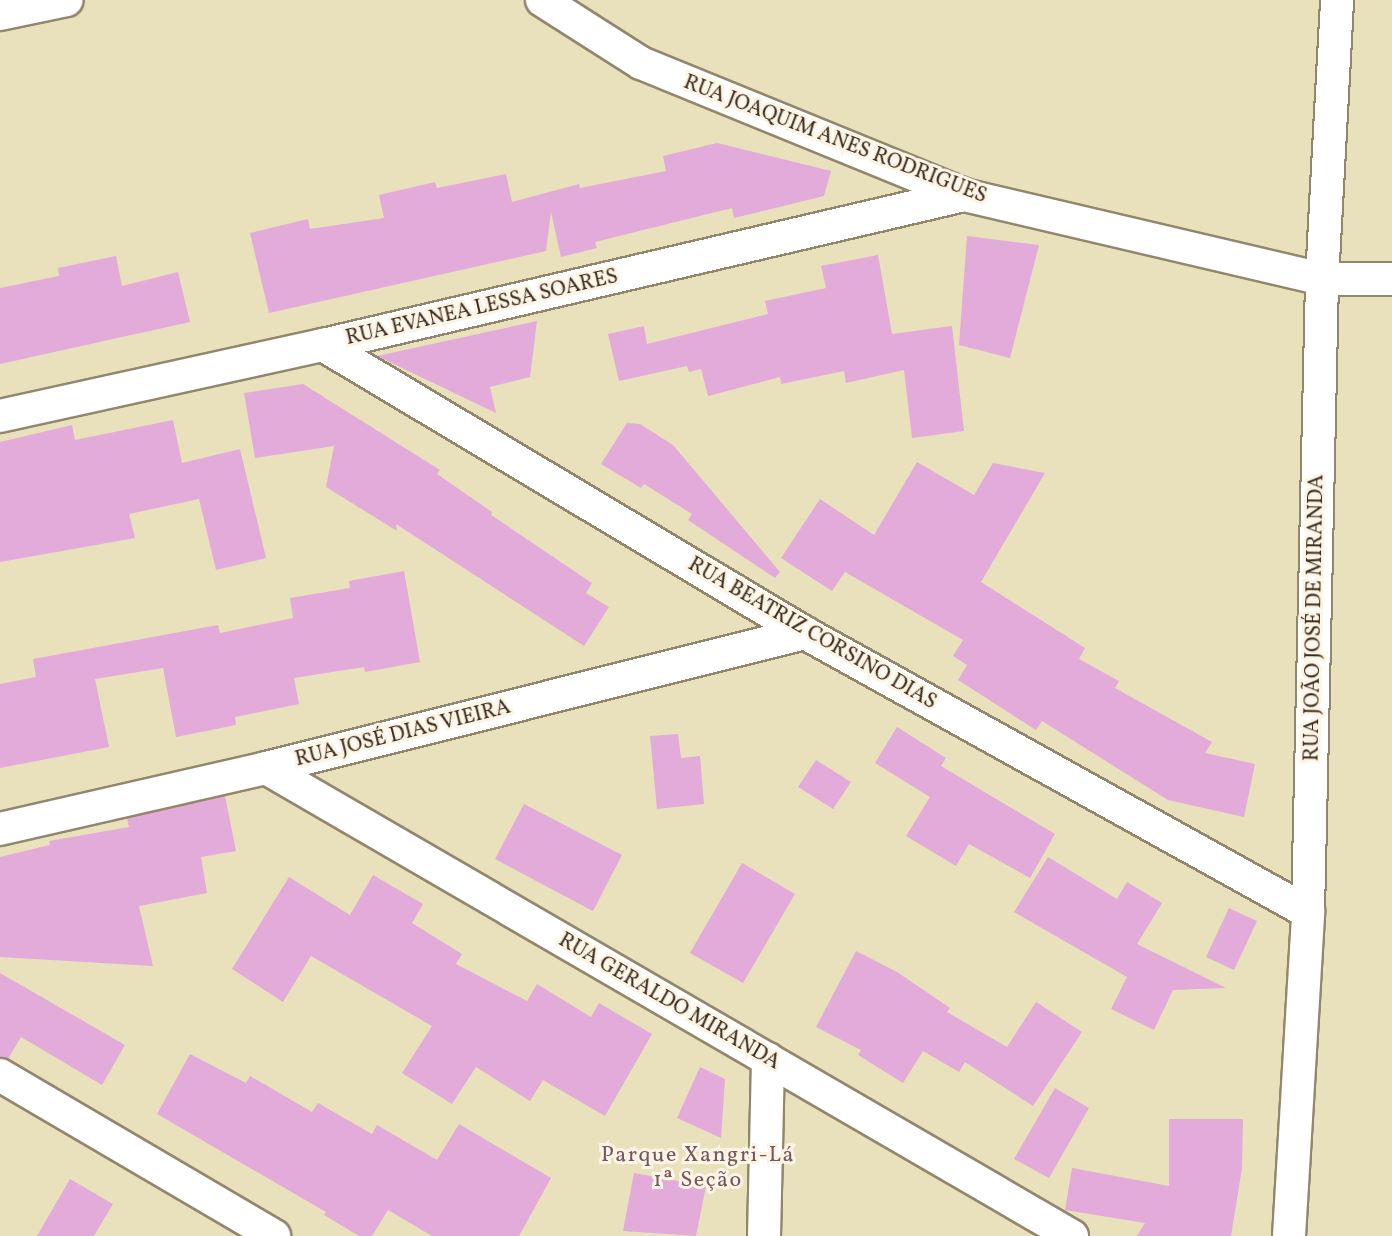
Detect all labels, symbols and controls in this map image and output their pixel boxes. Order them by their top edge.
street label: RUA JOAQUIM ANES RODRIGUES [680,70,990,210]
street label: RUA EVANEA LESSA SOARES [343,264,621,352]
street label: RUA JOÃO JOSÉ DE MIRANDA [1300,474,1330,762]
street label: RUA BEATRIZ CORSINO DIAS [683,552,941,716]
street label: RUA JOSÉ DIAS VIEIRA [292,695,514,773]
street label: RUA GERALDO MIRANDA [554,928,784,1076]
district label: Parque Xangri-Lá 1ª Seção [601,1142,795,1194]

